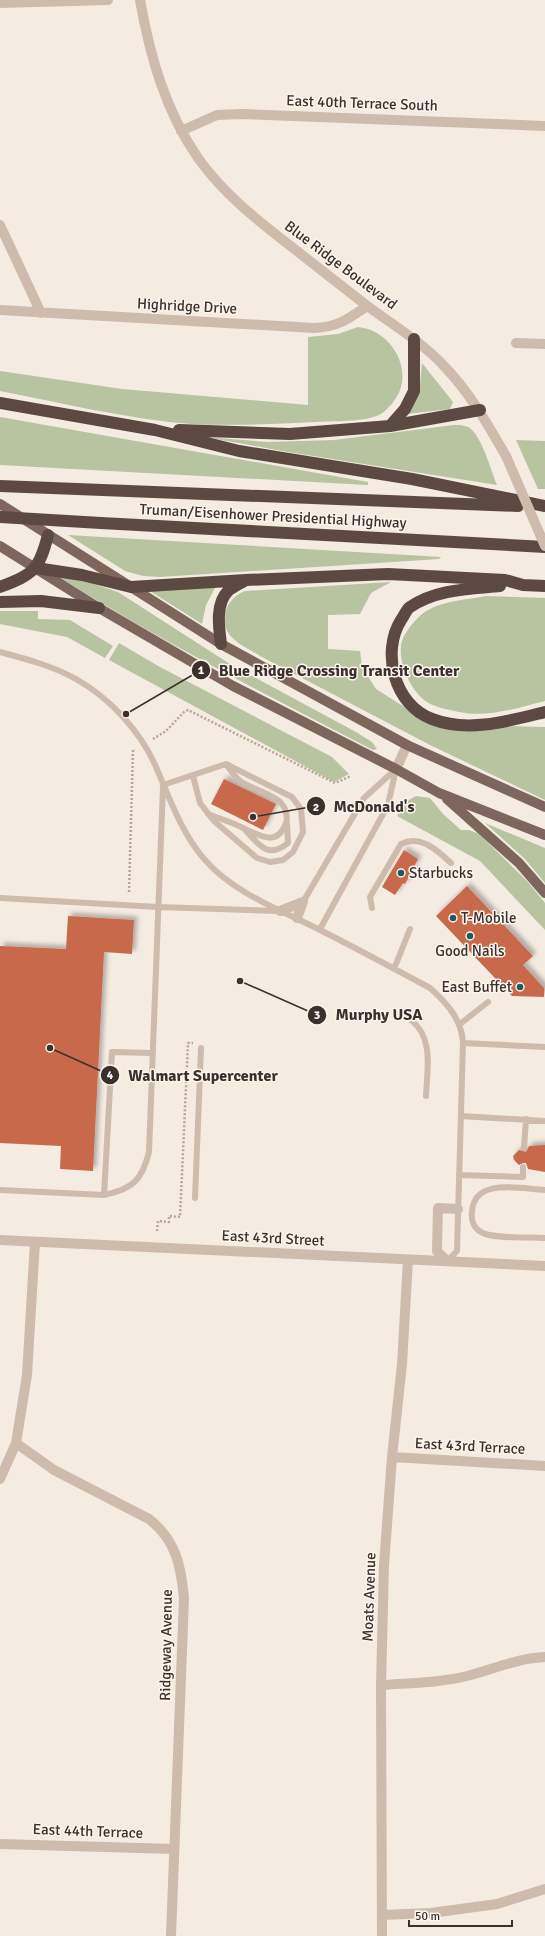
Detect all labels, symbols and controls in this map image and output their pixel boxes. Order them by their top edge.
street label: East 40th Terrace South [286,91,438,115]
street label: Blue Ridge Boulevard [281,217,401,313]
street label: Highridge Drive [136,294,238,318]
street label: Truman/Eisenhower Presidential Highway [139,500,407,532]
callout: Blue Ridge Crossing Transit Center [191,656,468,684]
text: Blue Ridge Crossing Transit Center [219,661,460,681]
text: 1 [198,663,205,678]
callout: McDonald's [306,792,423,820]
text: McDonald's [333,797,415,817]
text: 2 [313,800,319,815]
place label: Starbucks [409,864,473,882]
marker: Starbucks [396,868,406,878]
place label: T-Mobile [461,909,517,927]
marker: T-Mobile [448,913,458,923]
marker: Good Nails [465,931,475,941]
place label: Good Nails [435,942,505,960]
place label: East Buffet [441,978,512,996]
marker: East Buffet [515,982,525,992]
callout: Murphy USA [307,1001,430,1029]
text: Murphy USA [336,1005,423,1025]
text: 3 [314,1008,320,1023]
callout: Walmart Supercenter [100,1061,286,1089]
text: Walmart Supercenter [128,1066,278,1086]
text: 4 [107,1068,114,1083]
street label: East 43rd Street [221,1226,325,1250]
street label: East 43rd Terrace [414,1434,526,1458]
street label: Moats Avenue [358,1552,380,1642]
street label: Ridgeway Avenue [156,1589,176,1701]
street label: East 44th Terrace [32,1820,144,1842]
scale bar [409,1902,512,1928]
text: 50 m [415,1909,440,1924]

